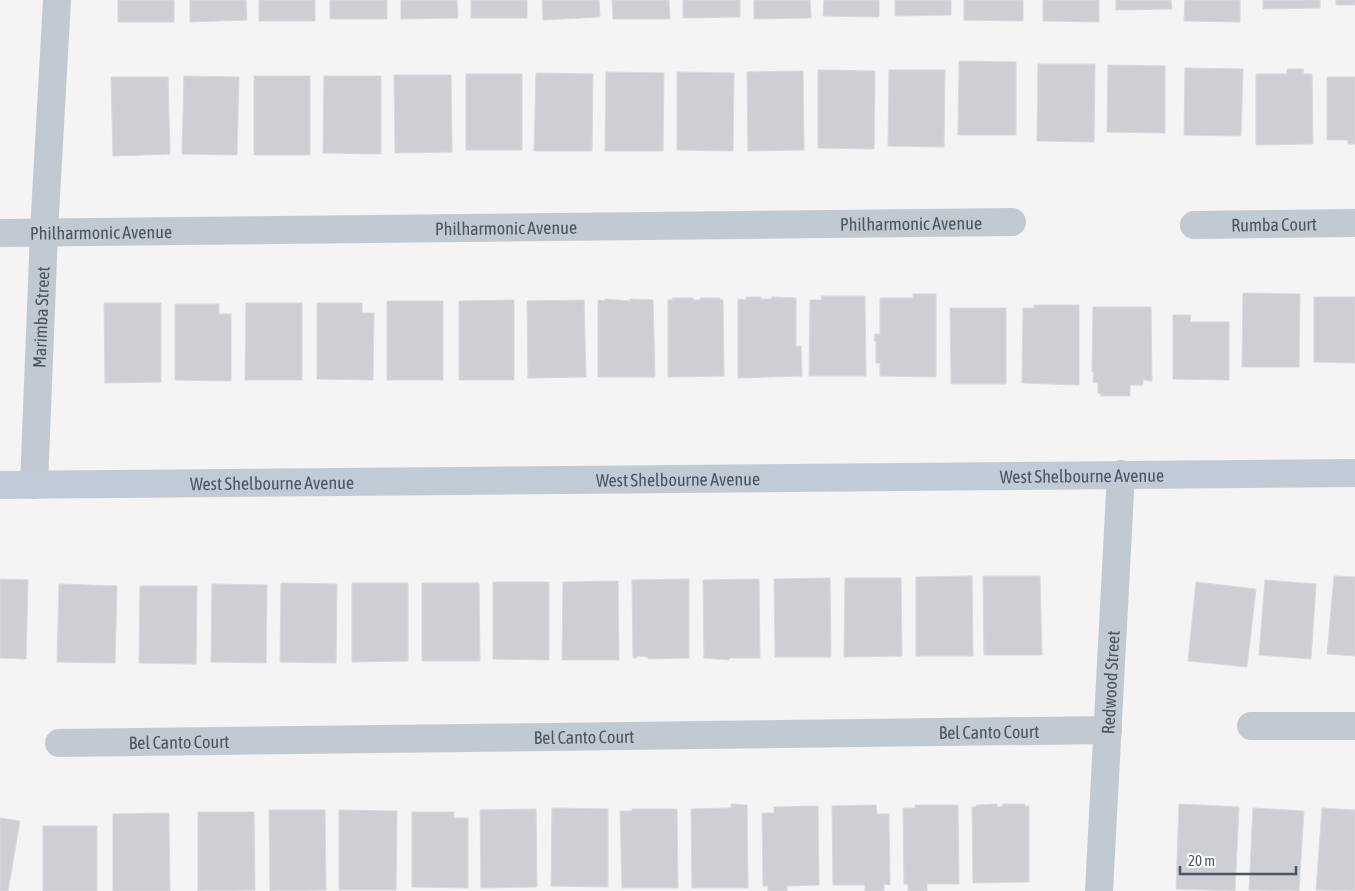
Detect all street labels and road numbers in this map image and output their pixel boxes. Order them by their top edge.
street label: Philharmonic Avenue [840,212,982,234]
street label: Rumba Court [1231,213,1317,235]
street label: Philharmonic Avenue [435,216,577,239]
street label: Philharmonic Avenue [30,221,172,243]
street label: Marimba Street [28,266,53,368]
street label: West Shelbourne Avenue [1000,464,1164,487]
street label: West Shelbourne Avenue [596,468,760,490]
street label: West Shelbourne Avenue [190,471,354,494]
street label: Redwood Street [1097,630,1123,735]
street label: Bel Canto Court [938,720,1039,743]
street label: Bel Canto Court [533,725,634,748]
street label: Bel Canto Court [128,730,229,753]

